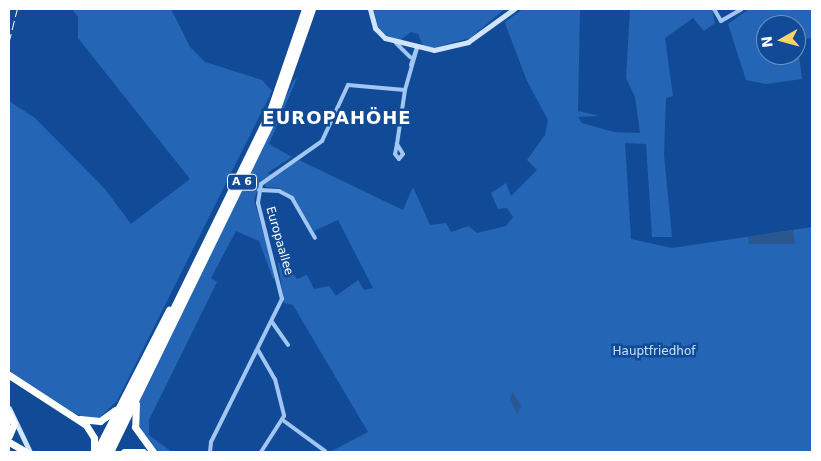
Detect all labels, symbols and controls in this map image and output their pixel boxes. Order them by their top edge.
north arrow [756,15,806,65]
text: N [758,35,776,48]
district label: EUROPAHÖHE [261,107,413,129]
road number: A 6 [227,173,257,190]
street label: Europaallee [262,205,296,277]
park label: Hauptfriedhof [613,345,695,359]

